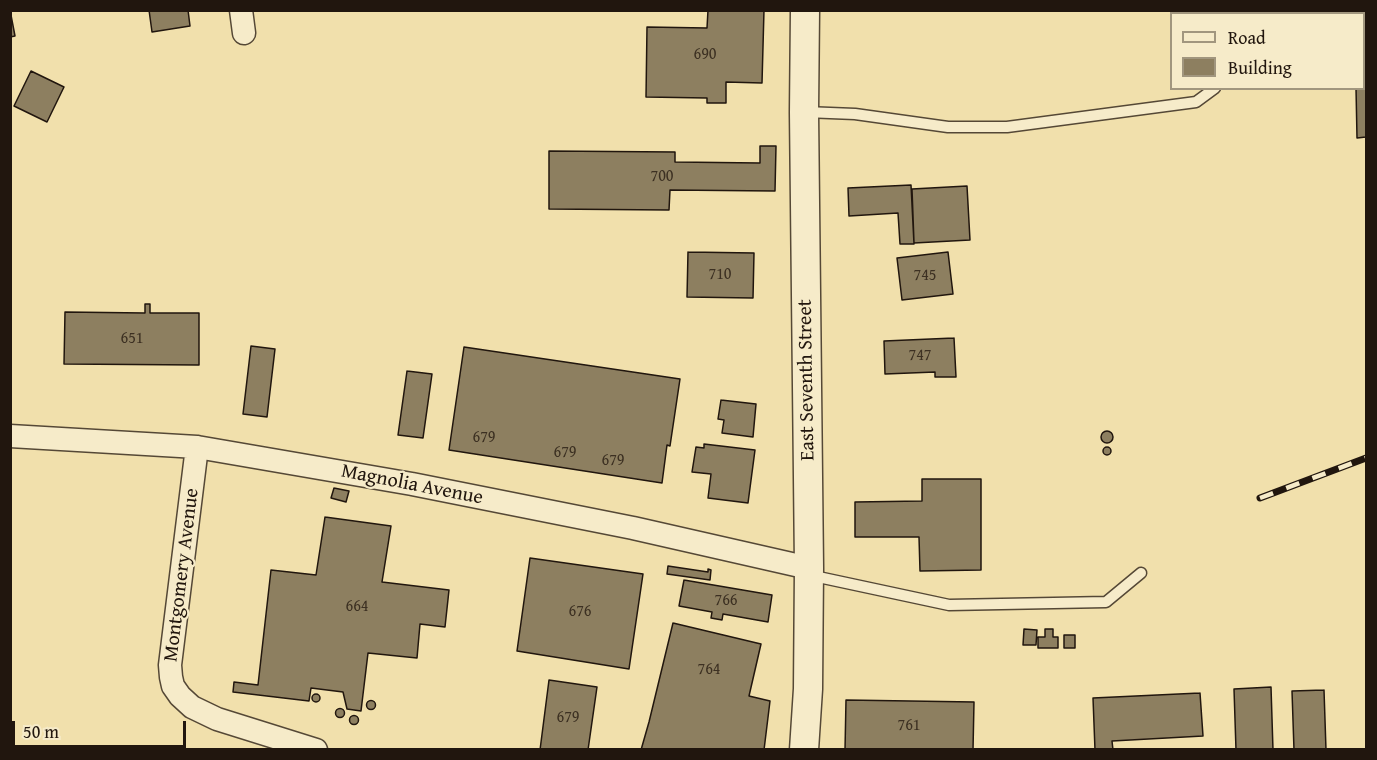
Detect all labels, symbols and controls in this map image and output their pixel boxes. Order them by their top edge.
legend [1170,12,1365,90]
text: Road [1228,24,1266,51]
house number: 690 [693,45,717,65]
text: Building [1228,54,1292,81]
house number: 700 [650,167,674,187]
house number: 710 [708,265,732,285]
house number: 745 [913,266,937,286]
street label: East Seventh Street [794,299,820,461]
house number: 651 [120,329,144,349]
house number: 747 [908,346,932,366]
house number: 679 [472,428,496,448]
house number: 679 [553,443,577,463]
house number: 679 [601,451,625,471]
street label: Magnolia Avenue [339,460,485,510]
street label: Montgomery Avenue [159,487,205,663]
house number: 766 [714,591,738,611]
house number: 664 [345,597,369,617]
house number: 676 [568,602,592,622]
house number: 764 [697,660,721,680]
house number: 679 [556,708,580,728]
scale bar [15,709,189,747]
house number: 761 [897,716,921,736]
text: 50 m [23,718,59,745]

